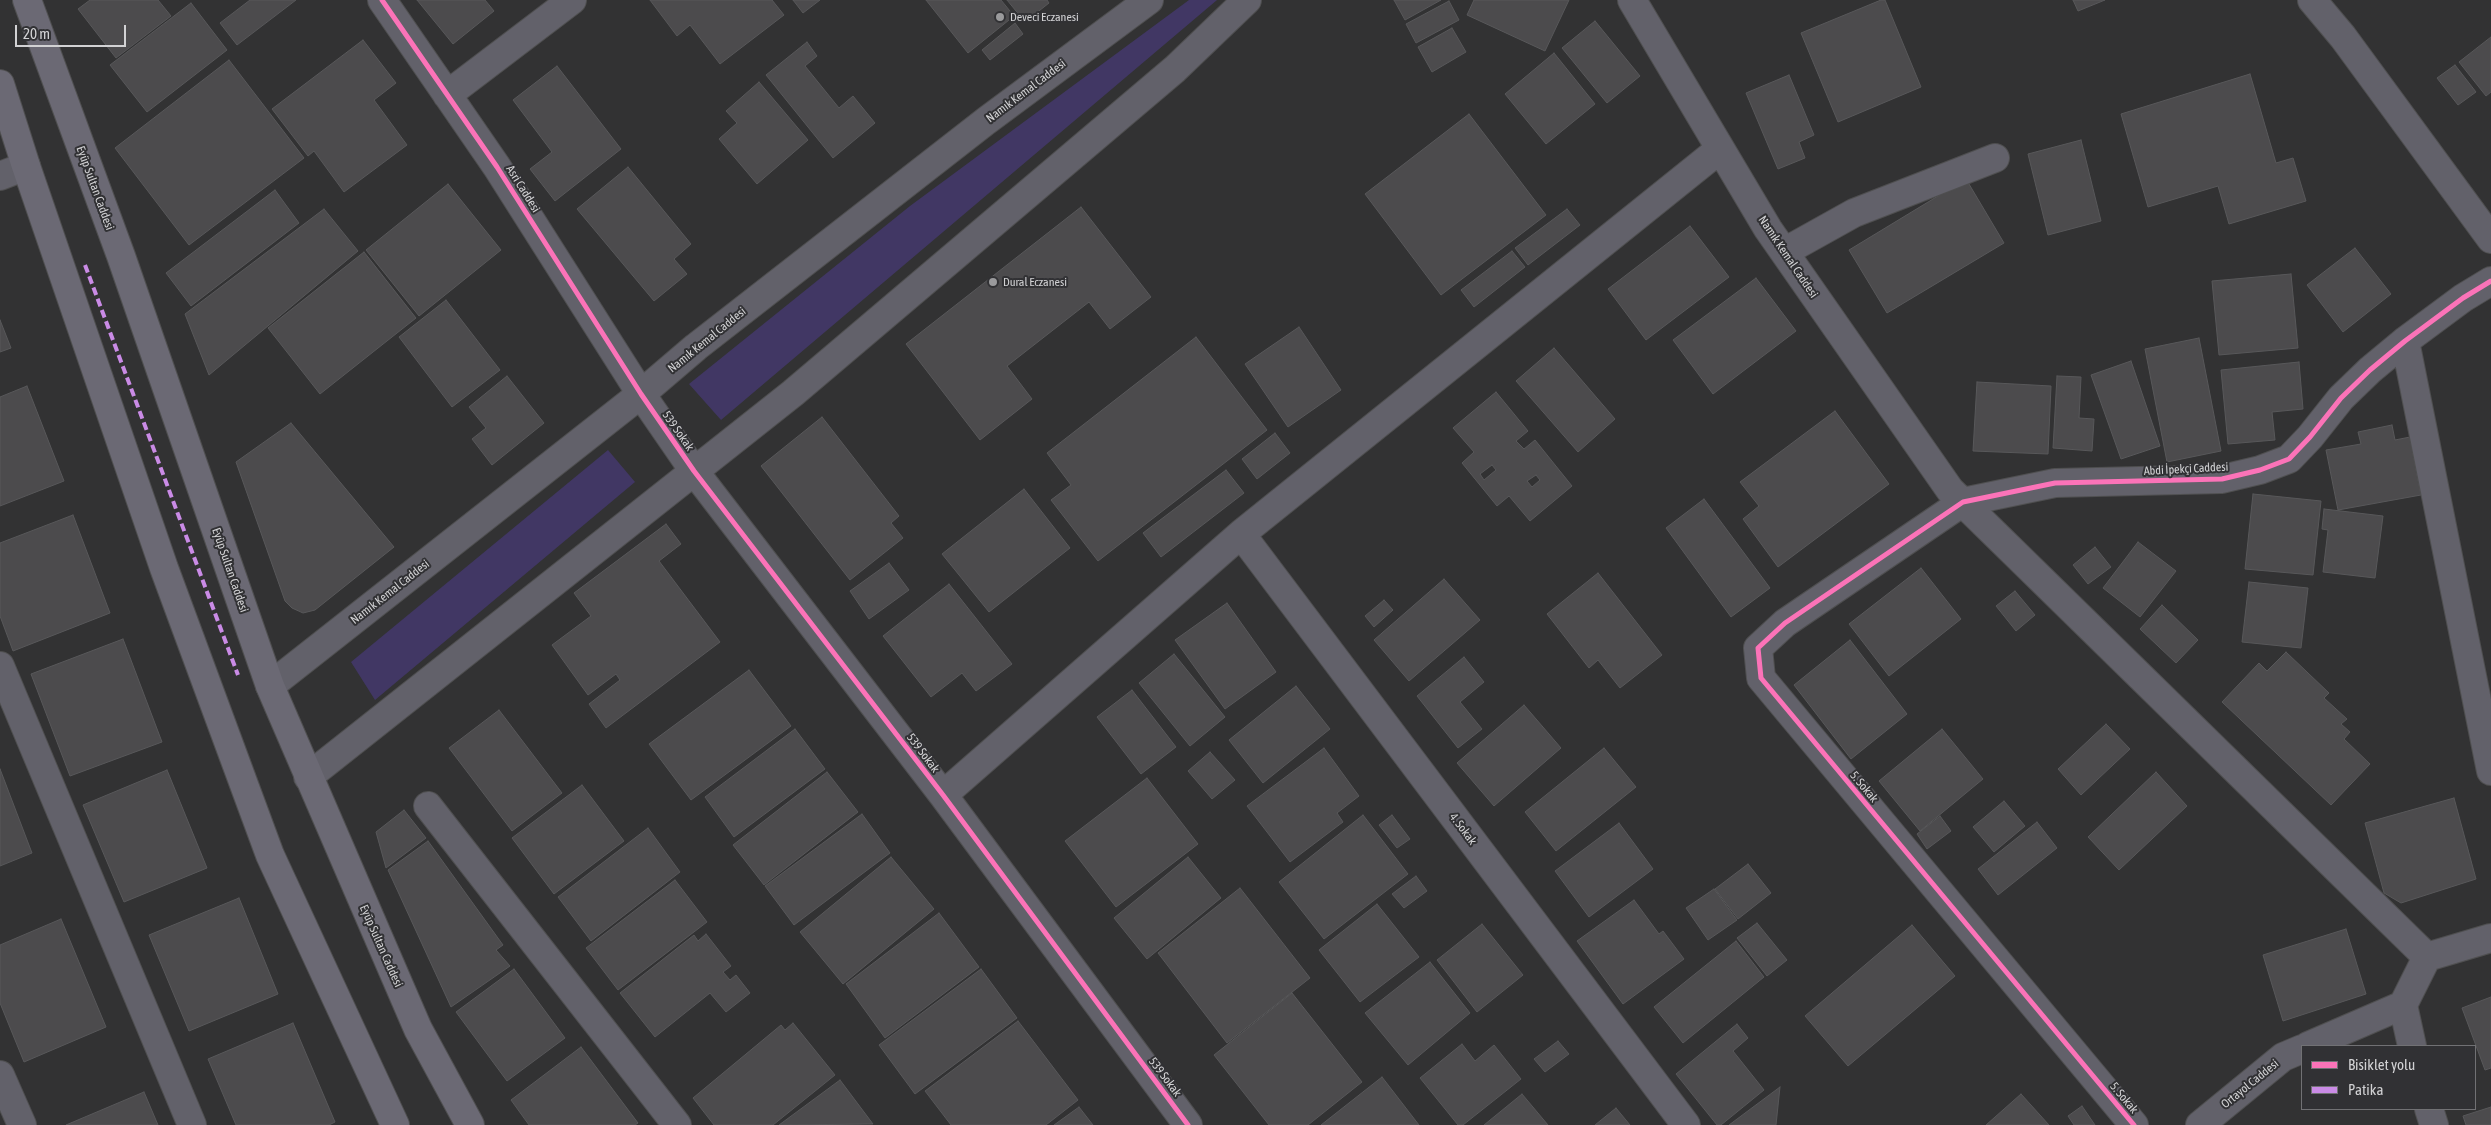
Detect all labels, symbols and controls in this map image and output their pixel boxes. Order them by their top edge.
place label: Deveci Eczanesi [1010,10,1079,24]
marker: Deveci Eczanesi [994,11,1006,23]
scale bar [18,15,129,47]
text: 20 m [23,25,50,42]
street label: Namık Kemal Caddesi [983,56,1069,126]
street label: Eyüp Sultan Caddesi [73,144,117,232]
street label: Asri Caddesi [503,163,543,215]
street label: Namık Kemal Caddesi [1755,213,1821,301]
place label: Dural Eczanesi [1003,275,1067,289]
marker: Dural Eczanesi [987,276,999,288]
street label: Namık Kemal Caddesi [665,304,749,376]
street label: 539 Sokak [659,408,697,454]
street label: Abdi İpekçi Caddesi [2143,460,2229,478]
street label: Eyüp Sultan Caddesi [209,526,251,614]
street label: Namık Kemal Caddesi [348,557,432,627]
street label: 539 Sokak [904,731,942,775]
street label: 5. Sokak [1847,768,1881,806]
street label: 4. Sokak [1446,810,1480,848]
street label: Eyüp Sultan Caddesi [356,903,406,989]
legend [2301,1045,2476,1110]
street label: 539 Sokak [1146,1055,1184,1099]
text: Bisiklet yolu [2348,1056,2415,1073]
street label: Ortayol Caddesi [2218,1057,2282,1111]
street label: 5. Sokak [2107,1079,2141,1117]
text: Patika [2348,1081,2383,1098]

